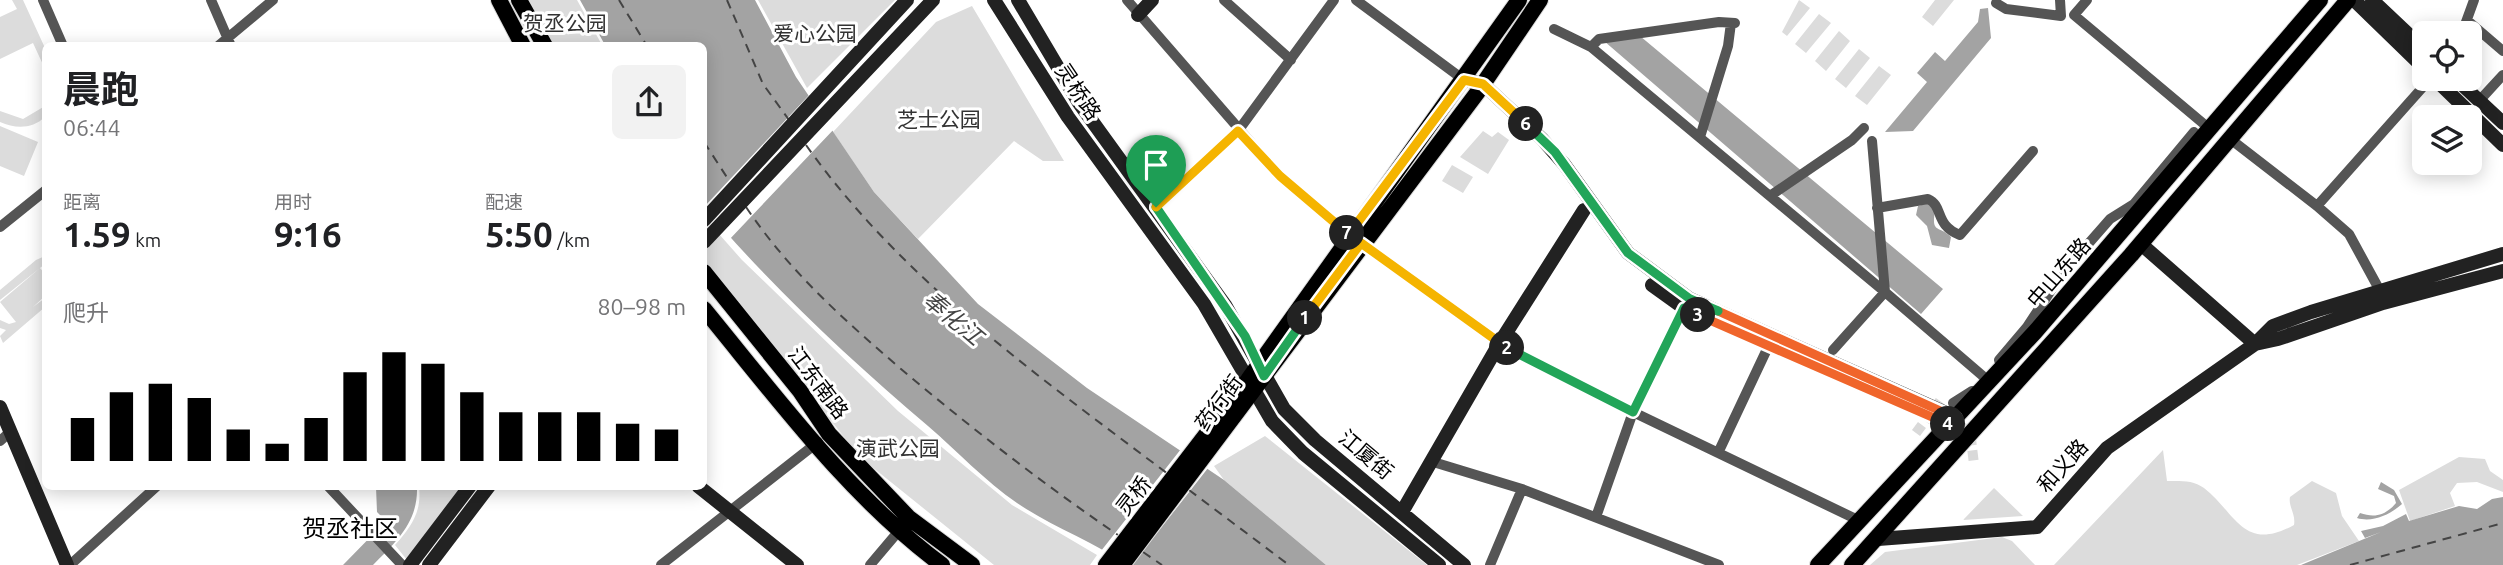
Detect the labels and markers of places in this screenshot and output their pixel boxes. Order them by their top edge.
pin: 6 [1508,106,1544,142]
pin [1126,135,1186,207]
pin: 7 [1330,216,1364,250]
pin: 3 [1680,298,1716,332]
pin: 1 [1288,300,1322,336]
pin: 2 [1490,330,1524,366]
pin: 4 [1930,406,1966,442]

